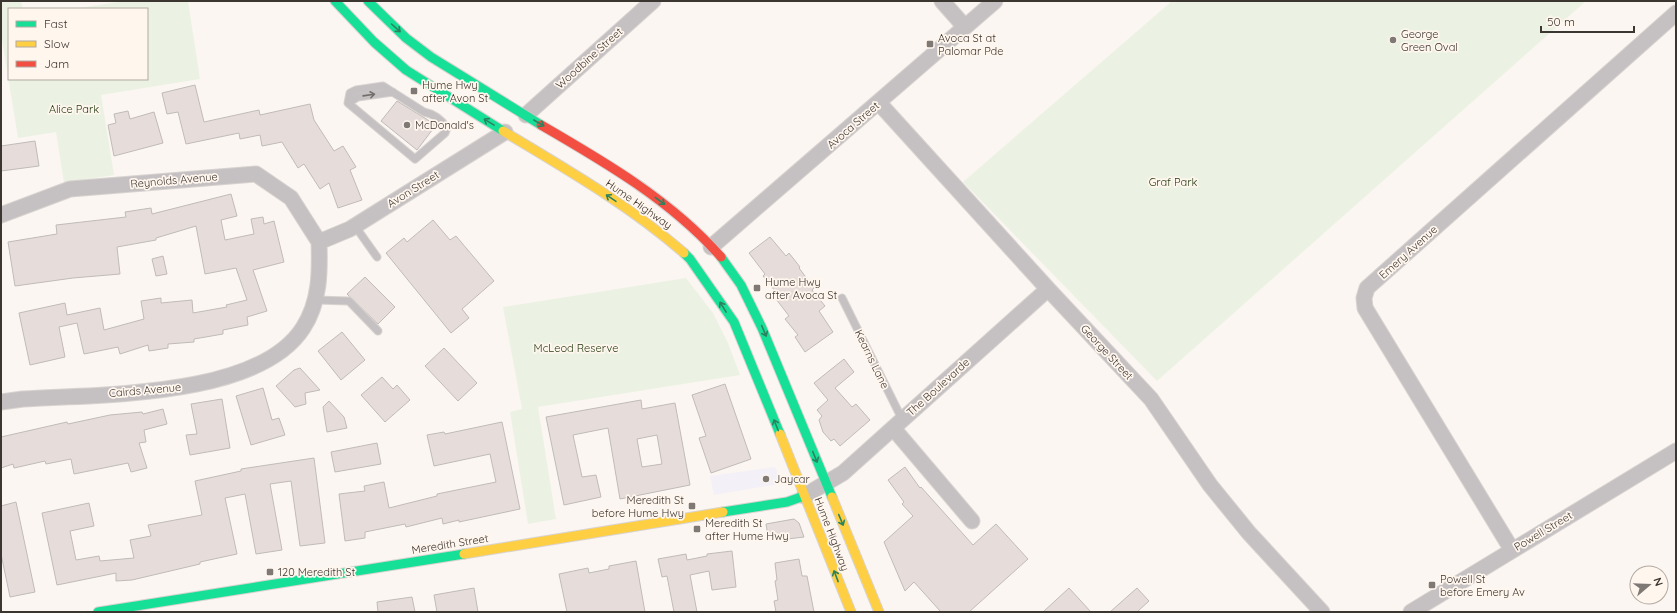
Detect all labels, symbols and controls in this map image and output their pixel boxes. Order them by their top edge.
legend [8,8,148,80]
scale bar [1541,8,1634,34]
text: 50 m [1547,14,1575,29]
text: Fast [44,16,68,31]
one-way arrow [391,23,401,33]
street label: Woodbine Street [553,24,625,92]
place label: George Green Oval [1401,27,1458,54]
place label: Avoca St at Palomar Pde [938,31,1004,58]
marker: George Green Oval [1388,35,1398,45]
text: Slow [44,36,70,51]
marker: Avoca St at Palomar Pde [925,39,935,49]
text: Jam [44,56,69,71]
place label: Hume Hwy after Avon St [422,78,489,105]
marker: Hume Hwy after Avon St [409,86,419,96]
one-way arrow [362,91,375,99]
street label: Avoca Street [824,98,882,151]
park label: Alice Park [49,102,99,116]
place label: McDonald's [415,118,474,132]
one-way arrow [483,118,495,126]
one-way arrow [533,119,545,127]
marker: McDonald's [402,120,412,130]
street label: Avon Street [384,167,442,210]
street label: Reynolds Avenue [130,169,218,191]
park label: Graf Park [1149,175,1197,189]
street label: Hume Highway [603,176,675,232]
one-way arrow [606,194,617,202]
one-way arrow [654,197,665,205]
street label: Emery Avenue [1376,222,1440,282]
place label: Hume Hwy after Avoca St [765,275,838,302]
marker: Hume Hwy after Avoca St [752,283,762,293]
one-way arrow [719,301,728,312]
street label: George Street [1078,321,1136,383]
one-way arrow [760,325,768,337]
street label: Kearns Lane [852,327,892,391]
park label: McLeod Reserve [534,341,618,355]
street label: The Boulevarde [904,355,972,419]
street label: Cairds Avenue [108,380,182,400]
one-way arrow [772,419,780,431]
one-way arrow [812,450,820,462]
place label: Jaycar [774,472,811,486]
marker: Jaycar [761,474,771,484]
place label: Meredith St before Hume Hwy [592,493,684,520]
street label: Hume Highway [811,495,853,573]
marker: Meredith St before Hume Hwy [687,501,697,511]
street label: Powell Street [1511,508,1575,554]
one-way arrow [838,514,845,526]
place label: Meredith St after Hume Hwy [705,516,789,543]
marker: Meredith St after Hume Hwy [692,524,702,534]
street label: Meredith Street [411,531,490,557]
place label: 120 Meredith St [278,565,355,579]
north arrow [1629,565,1669,605]
marker: 120 Meredith St [265,567,275,577]
one-way arrow [831,571,839,583]
place label: Powell St before Emery Av [1440,572,1525,599]
text: N [1651,576,1666,588]
marker: Powell St before Emery Av [1427,580,1437,590]

